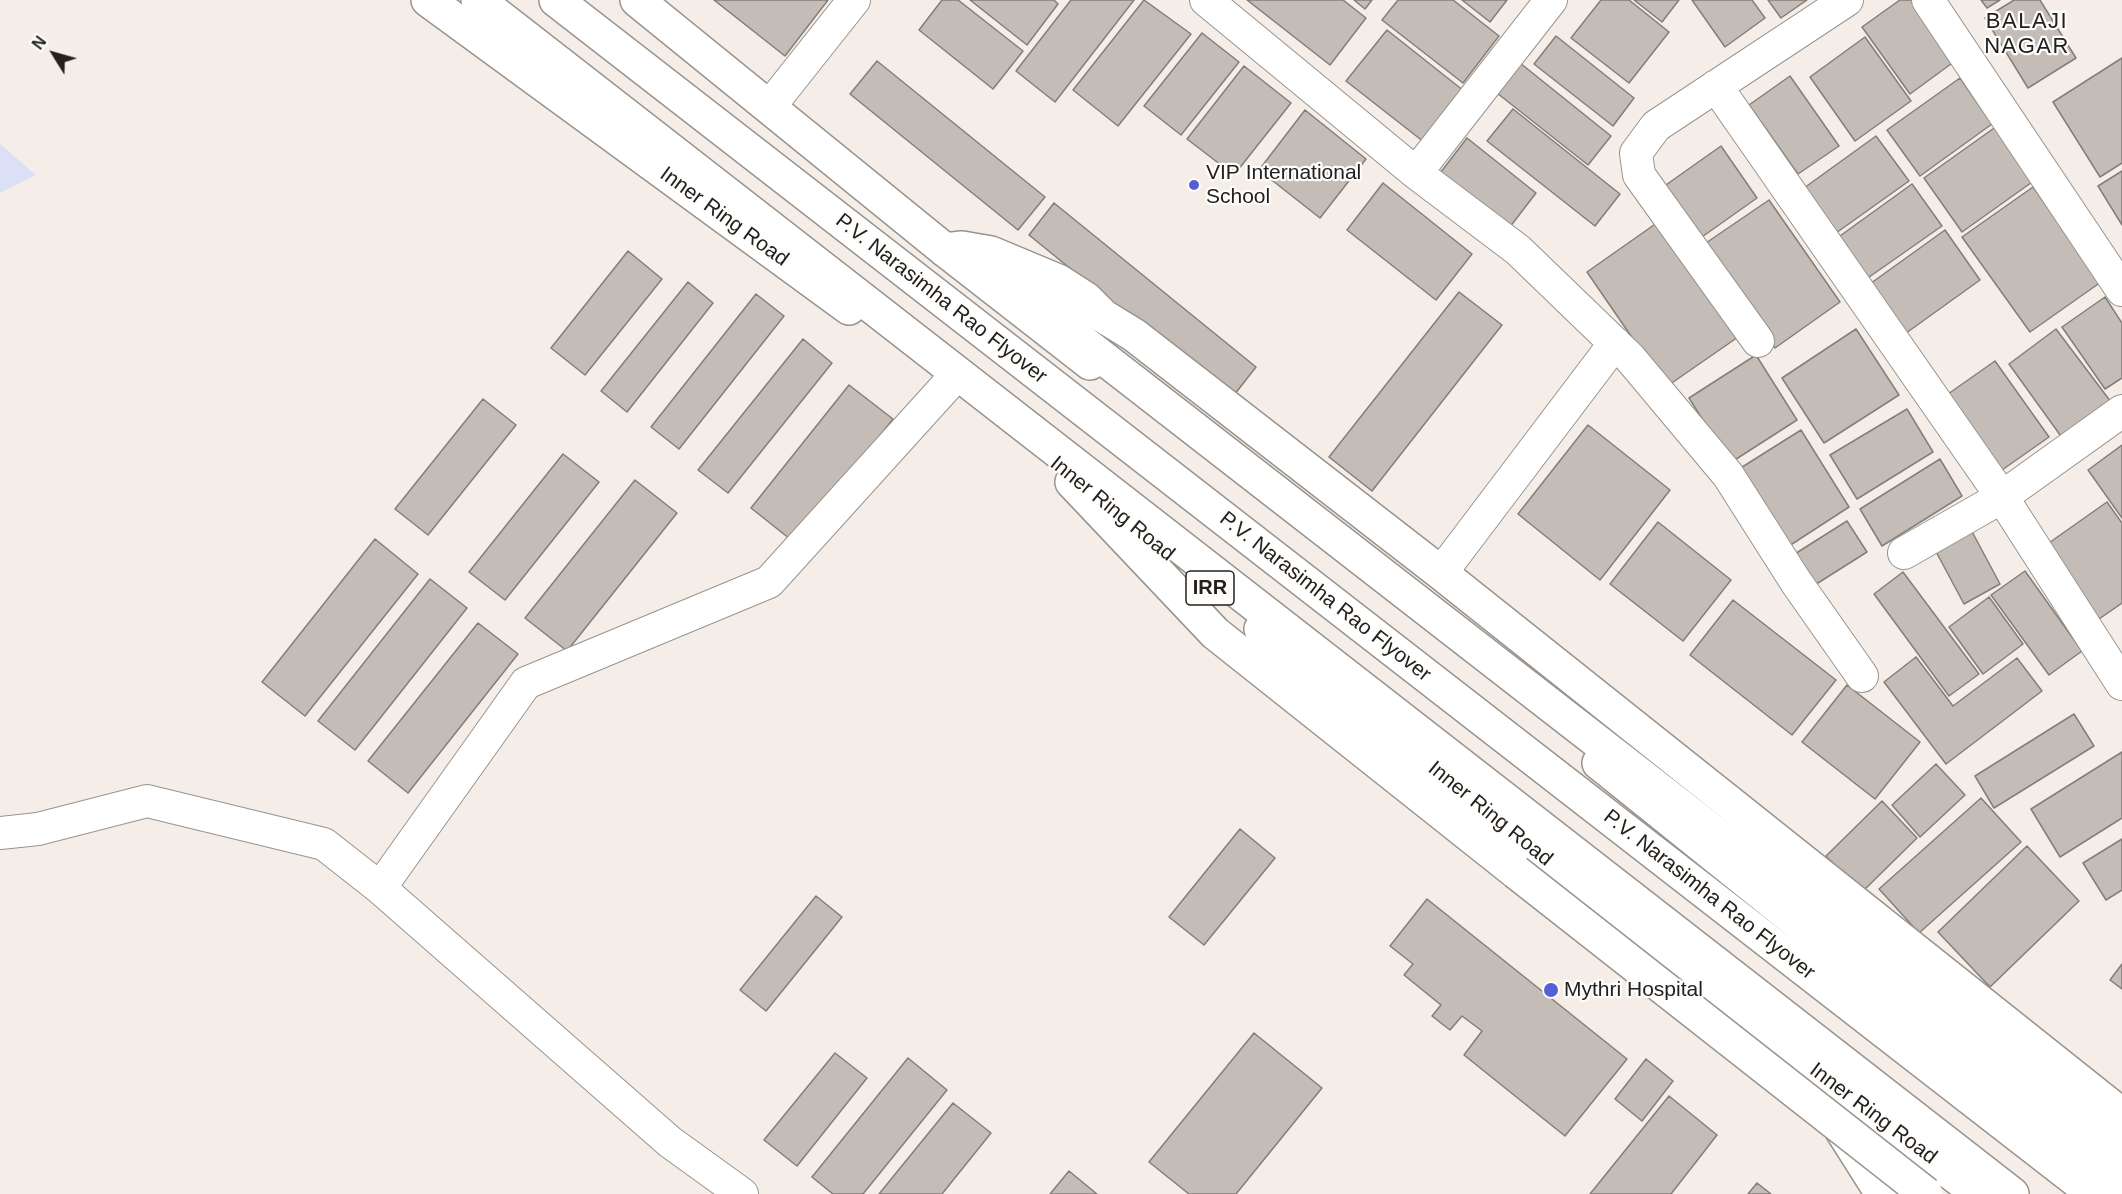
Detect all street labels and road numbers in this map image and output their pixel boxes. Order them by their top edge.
street label: Inner Ring Road [655,162,793,272]
street label: P.V. Narasimha Rao Flyover [830,209,1052,389]
street label: Inner Ring Road [1045,451,1179,567]
street label: P.V. Narasimha Rao Flyover [1214,507,1436,687]
road number: IRR [1186,571,1234,605]
street label: Inner Ring Road [1423,756,1557,872]
street label: P.V. Narasimha Rao Flyover [1598,805,1820,985]
street label: Inner Ring Road [1804,1058,1942,1170]

